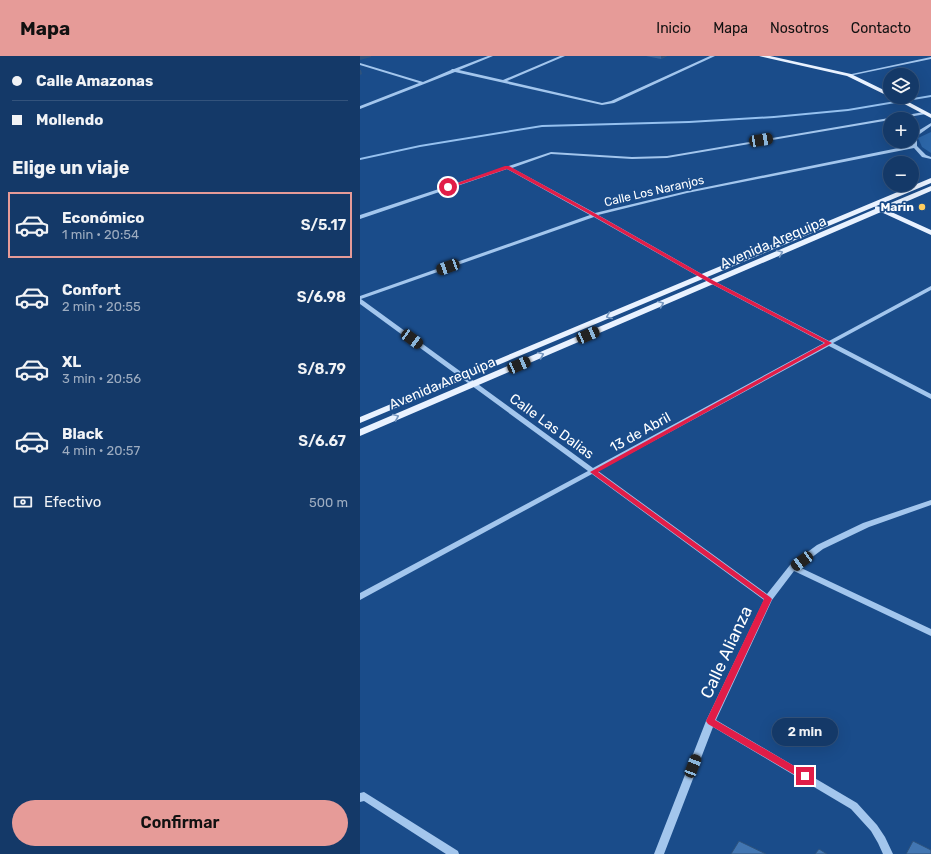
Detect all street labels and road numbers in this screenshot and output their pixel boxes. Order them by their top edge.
street label: Calle Los Naranjos [603,173,705,209]
street label: Avenida Arequipa [717,212,829,273]
street label: Avenida Arequipa [386,353,498,414]
street label: Calle Las Dalias [506,390,597,463]
street label: 13 de Abril [607,409,674,456]
street label: Calle Alianza [696,603,756,701]

